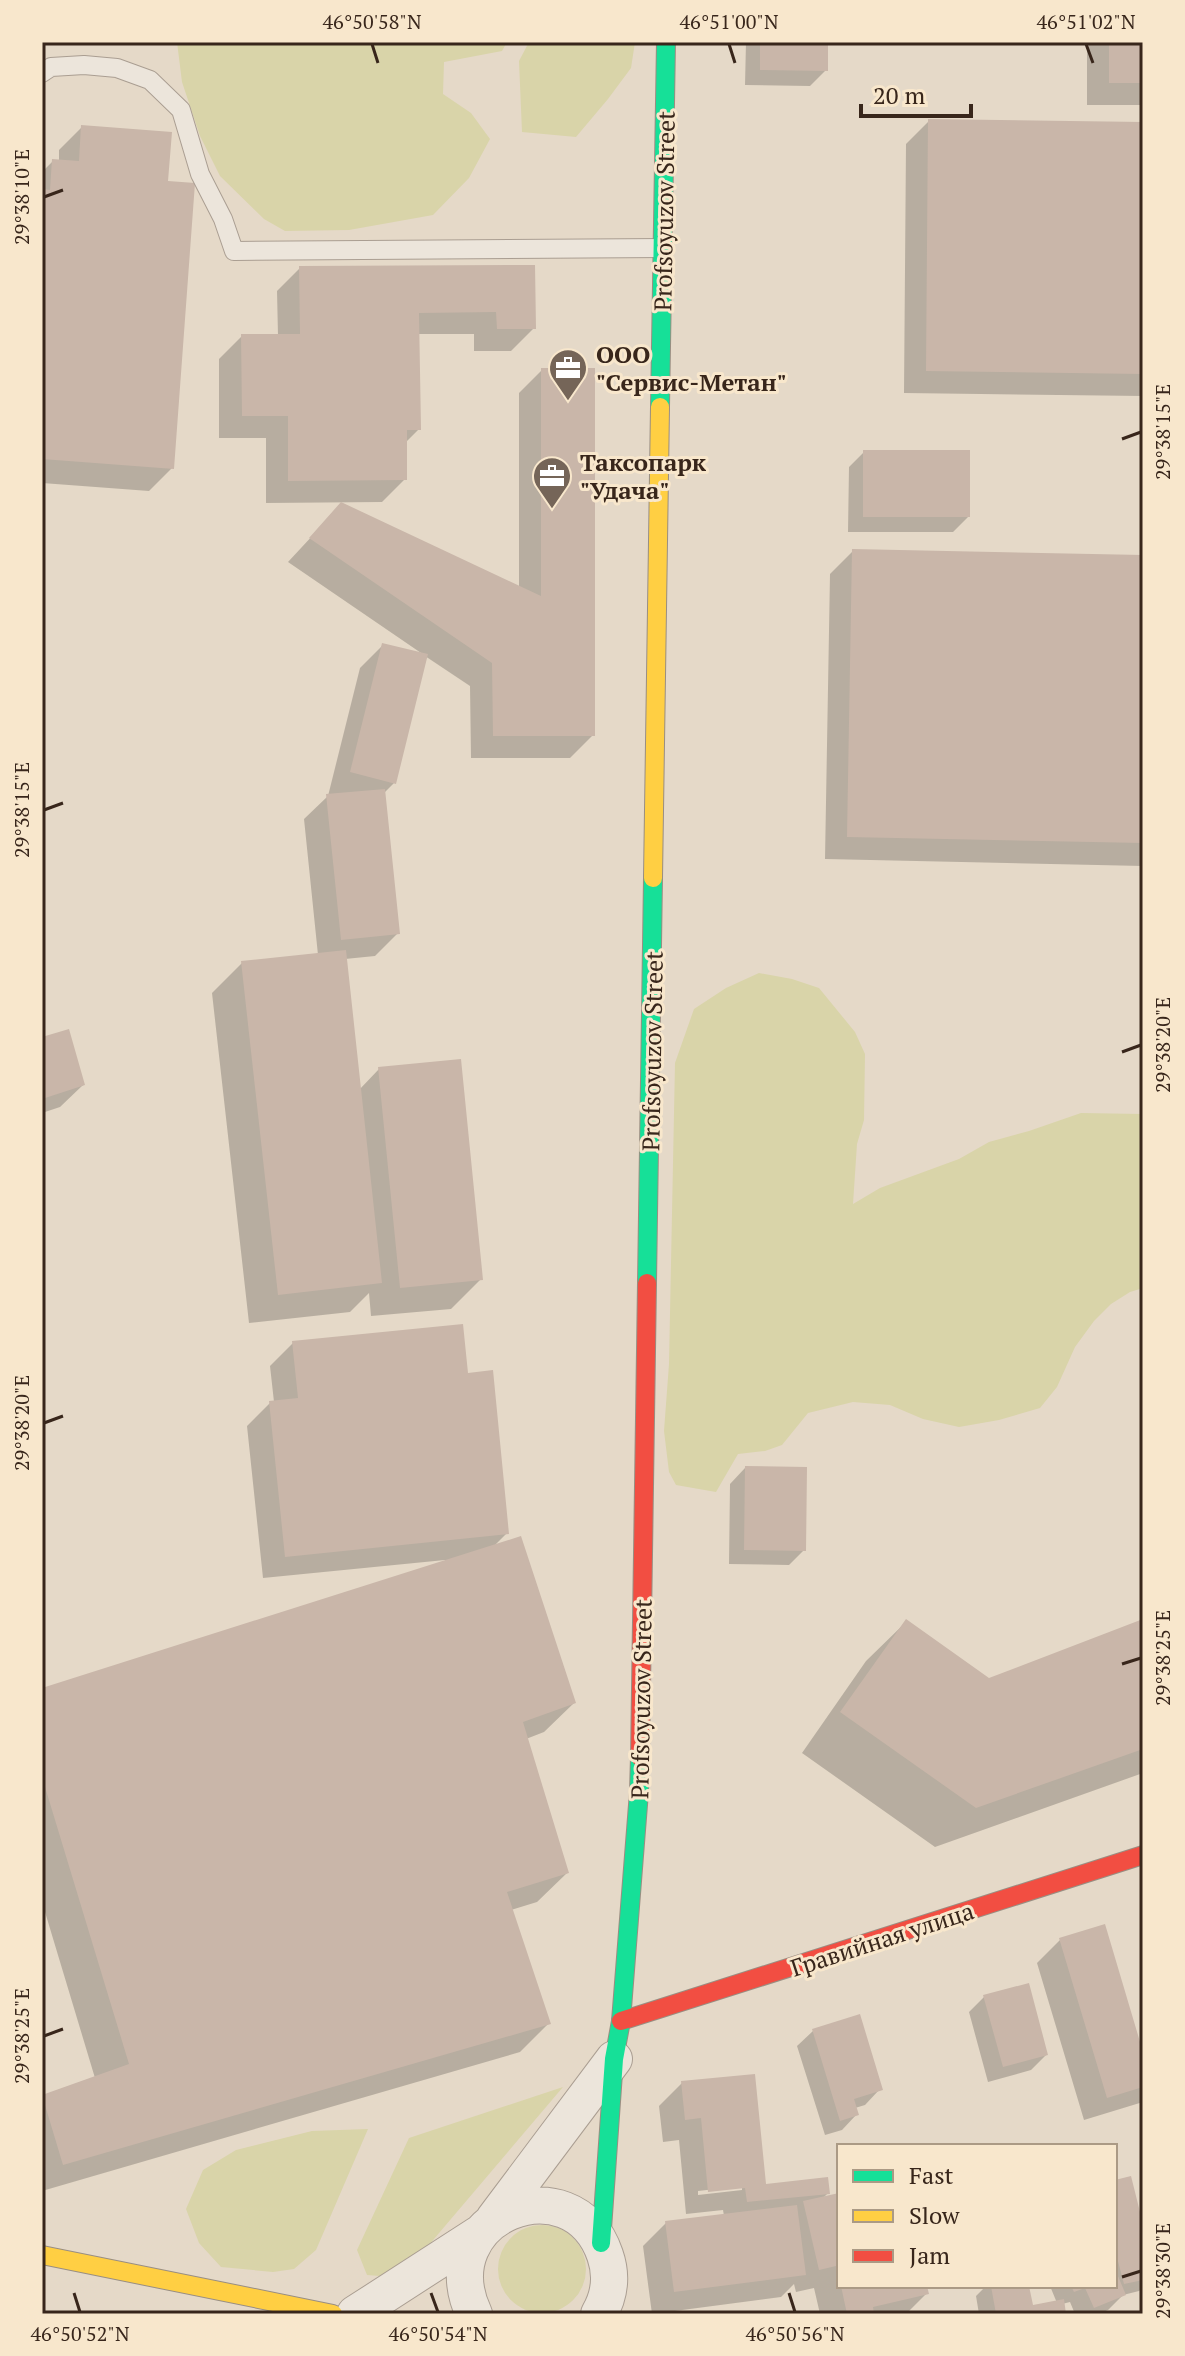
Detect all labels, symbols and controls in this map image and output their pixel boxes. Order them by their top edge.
text: 46°50'58"N [322,8,422,35]
text: 46°51'00"N [679,8,779,35]
text: 46°51'02"N [1036,8,1136,35]
scale bar [861,68,971,118]
text: 20 m [873,79,925,111]
street label: Profsoyuzov Street [646,110,682,311]
text: 29°38'10"E [8,149,35,245]
place label: ООО "Сервис-Метан" [596,338,787,398]
office icon: ООО "Сервис-Метан" [547,347,589,402]
text: 29°38'15"E [1149,384,1176,480]
place label: Таксопарк "Удача" [580,446,707,506]
office icon: Таксопарк "Удача" [531,455,573,510]
text: 29°38'15"E [8,762,35,858]
street label: Profsoyuzov Street [634,950,670,1151]
text: 29°38'20"E [1149,997,1176,1093]
text: 29°38'20"E [8,1375,35,1471]
street label: Profsoyuzov Street [623,1598,659,1799]
text: 29°38'25"E [1149,1610,1176,1706]
street label: Гравийная улица [786,1894,978,1984]
text: 29°38'25"E [8,1988,35,2084]
legend [837,2144,1117,2288]
text: Fast [909,2159,954,2191]
text: Slow [909,2199,960,2231]
text: 29°38'30"E [1149,2223,1176,2319]
text: Jam [909,2239,950,2271]
text: 46°50'52"N [30,2320,130,2347]
text: 46°50'54"N [388,2320,488,2347]
text: 46°50'56"N [745,2320,845,2347]

